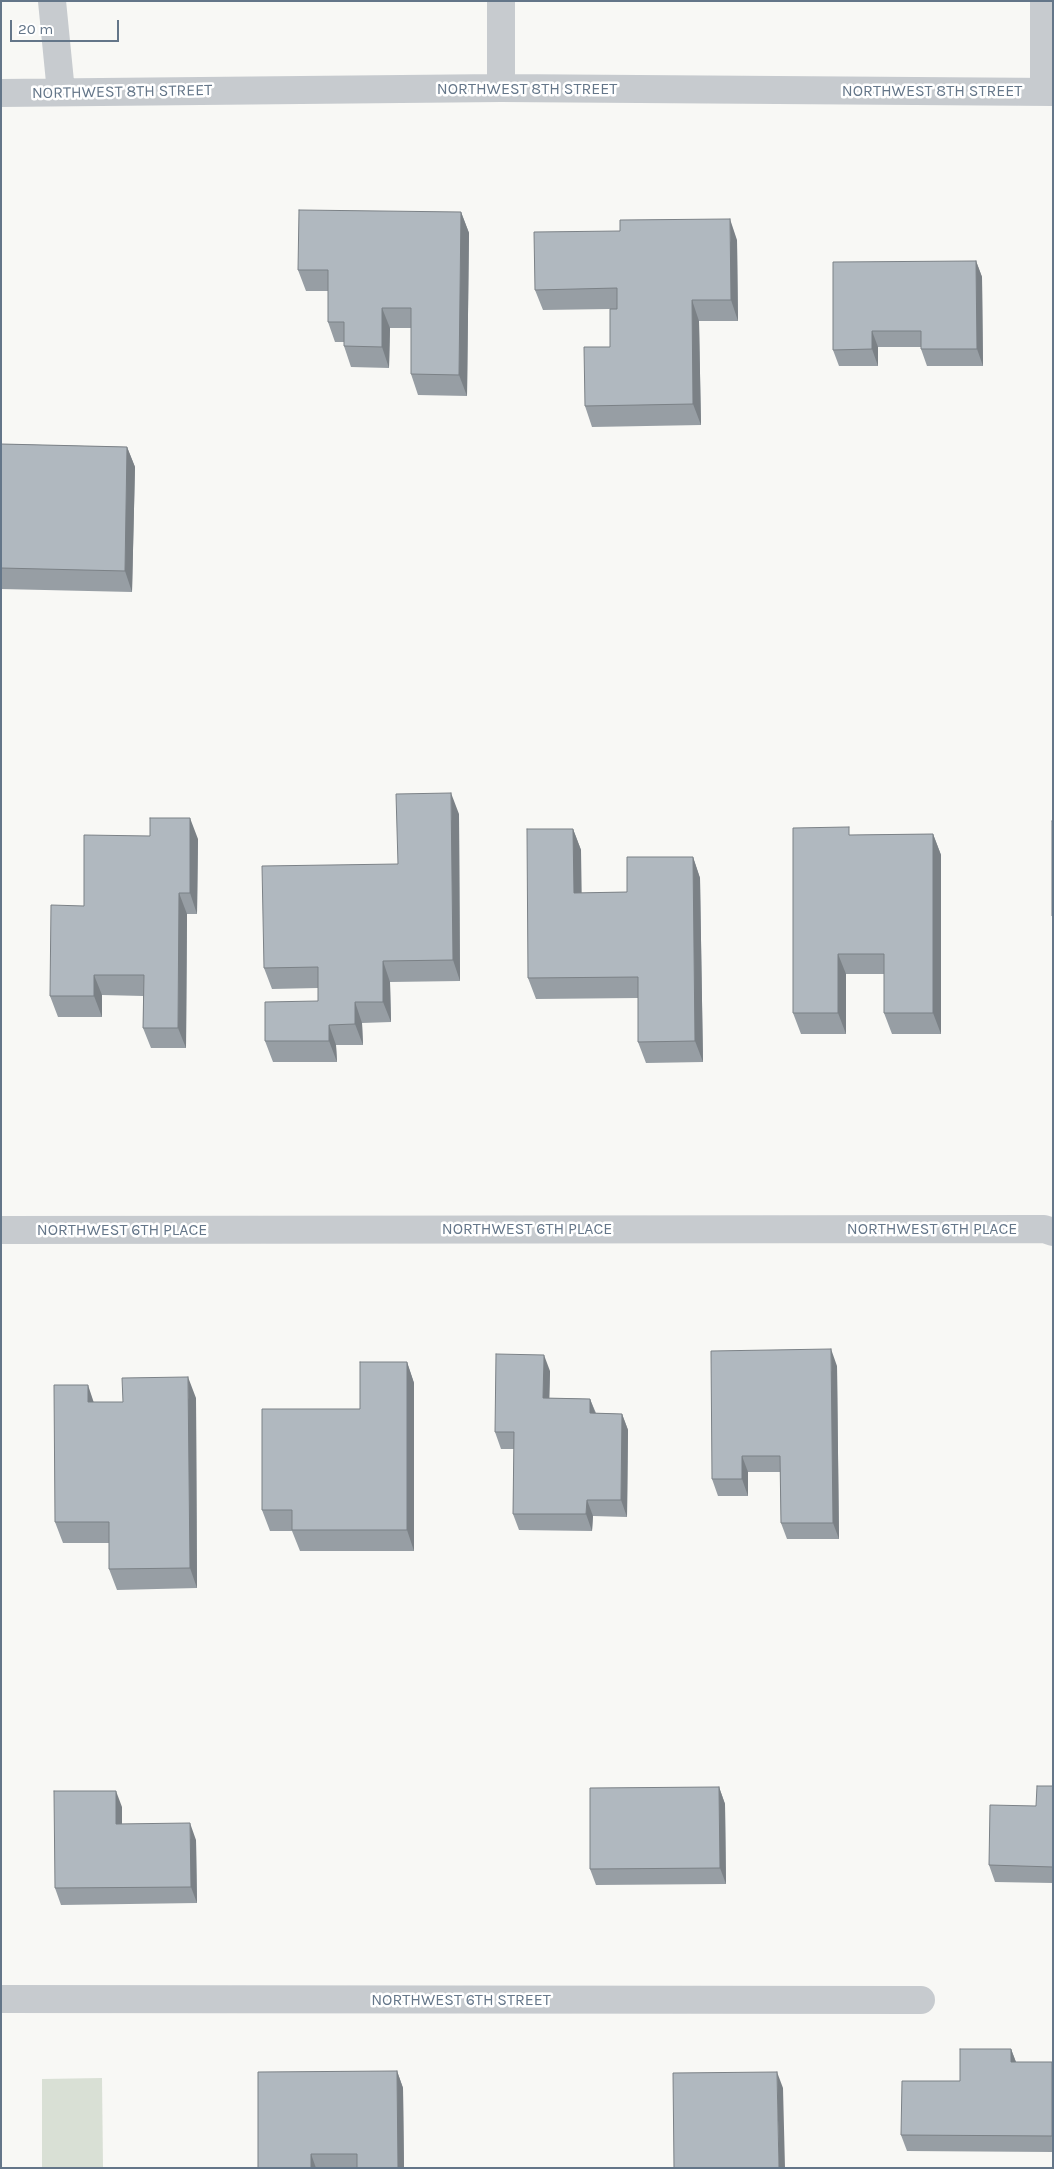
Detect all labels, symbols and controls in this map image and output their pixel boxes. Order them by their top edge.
scale bar [12,10,121,42]
text: 20 m [18,20,53,38]
street label: NORTHWEST 8TH STREET [437,79,617,99]
street label: NORTHWEST 8TH STREET [32,81,212,103]
street label: NORTHWEST 8TH STREET [842,81,1022,101]
street label: NORTHWEST 6TH PLACE [442,1219,612,1239]
street label: NORTHWEST 6TH PLACE [847,1219,1017,1239]
street label: NORTHWEST 6TH PLACE [37,1220,207,1240]
street label: NORTHWEST 6TH STREET [371,1990,551,2010]

